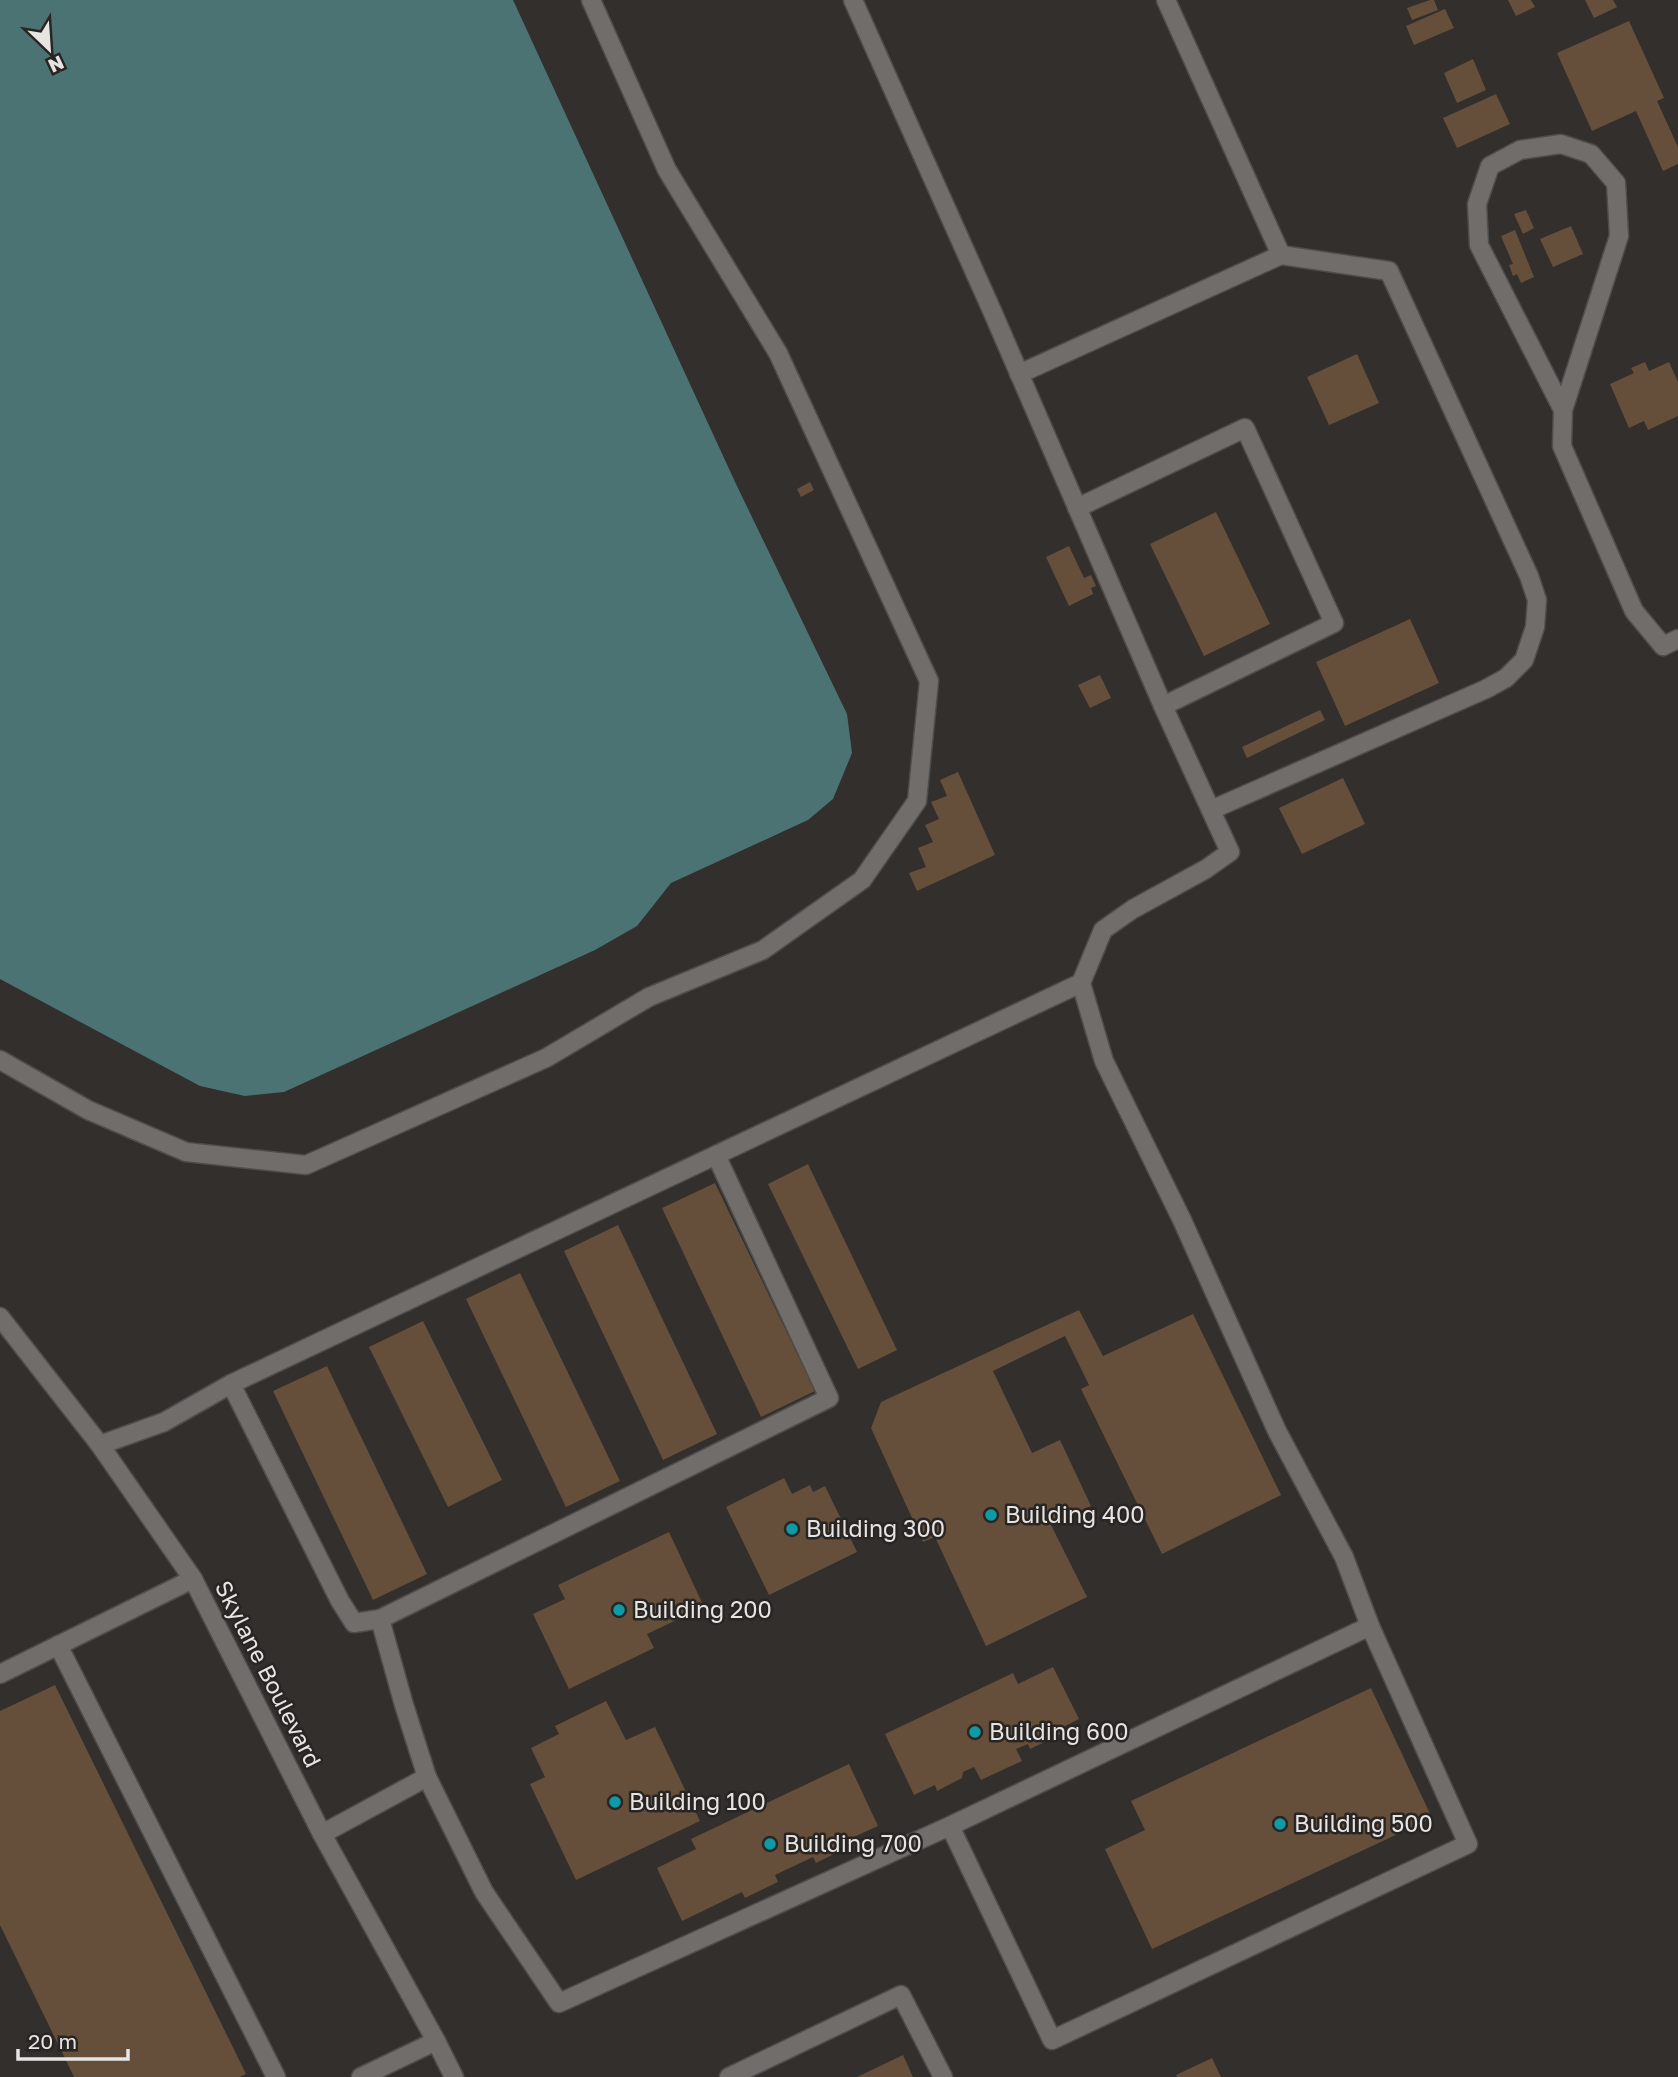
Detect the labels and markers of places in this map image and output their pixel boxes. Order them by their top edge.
place label: Building 400 [1005,1500,1145,1528]
marker: Building 400 [983,1507,999,1523]
place label: Building 300 [806,1514,945,1542]
marker: Building 300 [784,1521,800,1537]
place label: Building 200 [633,1595,772,1623]
marker: Building 200 [611,1602,627,1618]
place label: Building 600 [989,1717,1128,1745]
marker: Building 600 [967,1724,983,1740]
place label: Building 100 [629,1787,766,1815]
marker: Building 100 [607,1794,623,1810]
place label: Building 500 [1294,1809,1433,1837]
marker: Building 500 [1272,1816,1288,1832]
place label: Building 700 [784,1829,922,1857]
marker: Building 700 [762,1836,778,1852]

